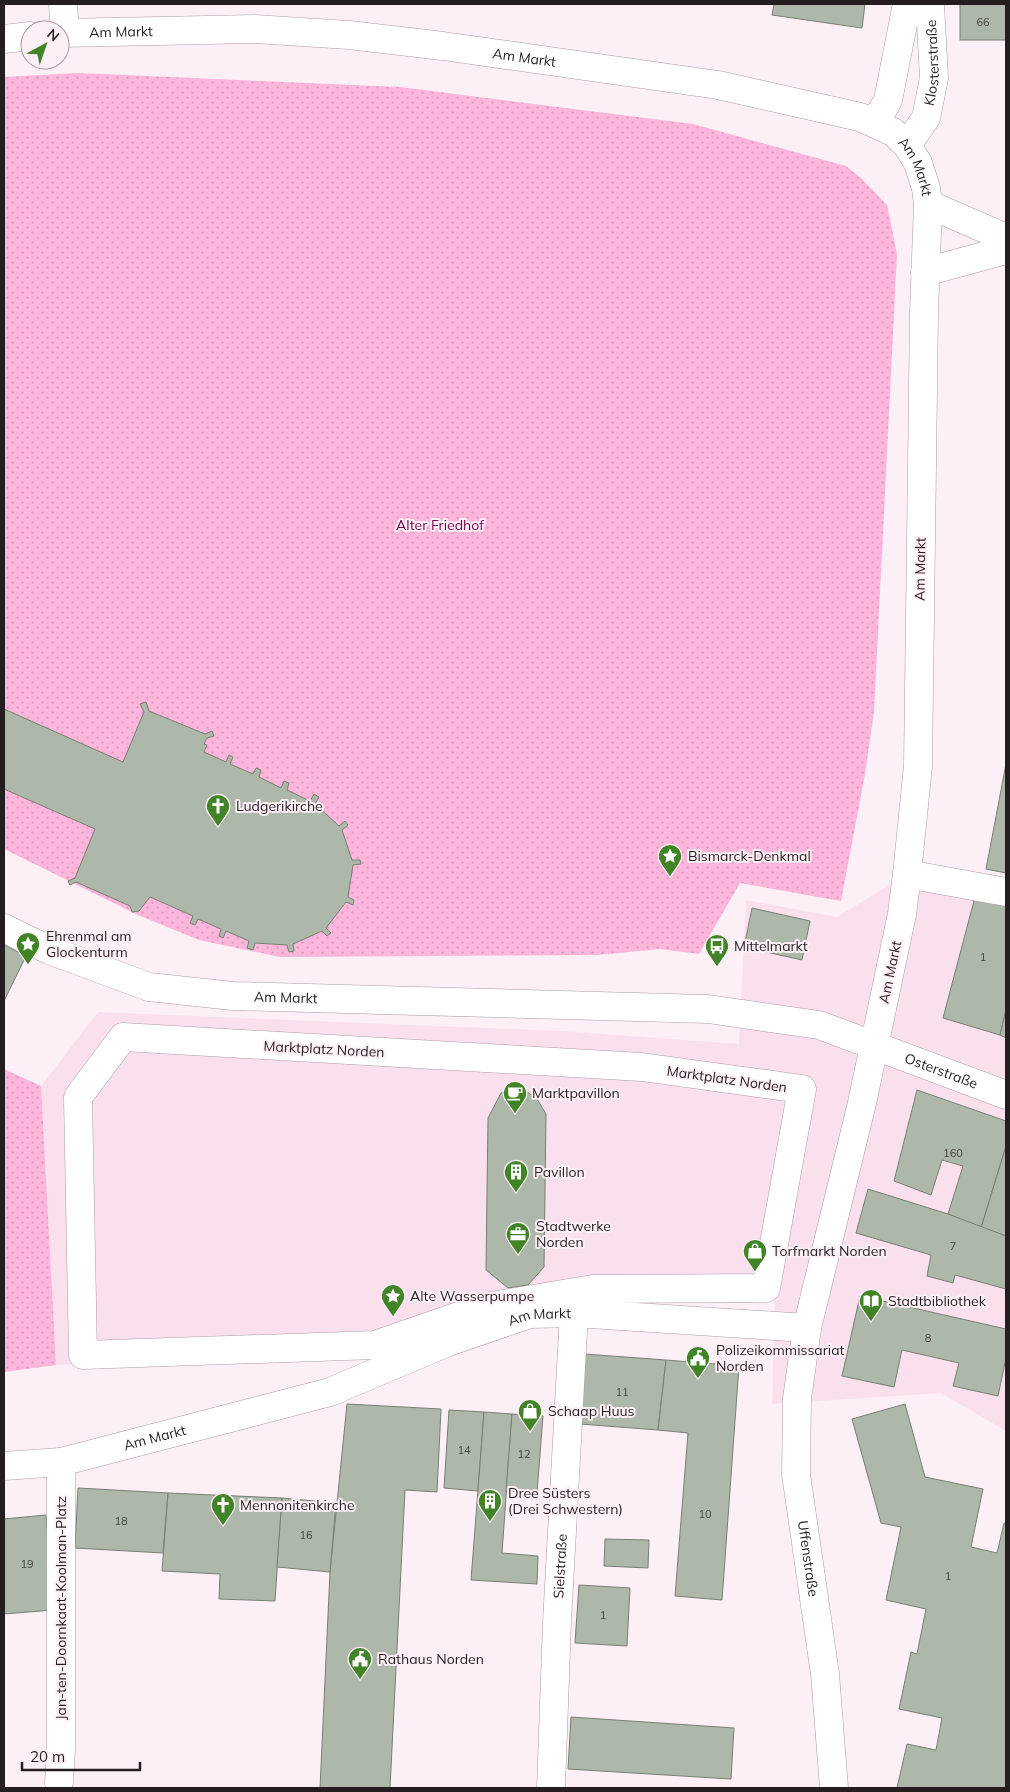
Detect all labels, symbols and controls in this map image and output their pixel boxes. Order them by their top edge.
house number: 66 [976,15,990,29]
street label: Klosterstraße [920,19,943,107]
north arrow [20,20,70,70]
street label: Am Markt [89,22,153,41]
text: N [44,25,63,45]
street label: Am Markt [492,44,557,71]
street label: Am Markt [895,133,936,197]
park label: Alter Friedhof [396,516,484,534]
street label: Am Markt [910,537,930,601]
church icon: Ludgerikirche [205,793,231,827]
place label: Ludgerikirche [236,797,323,815]
place icon: Bismarck-Denkmal [657,843,683,877]
place label: Bismarck-Denkmal [688,847,811,865]
place label: Ehrenmal am Glockenturm [46,927,132,961]
place icon: Ehrenmal am Glockenturm [15,931,41,965]
bus stop icon: Mittelmarkt [704,933,730,967]
place label: Mittelmarkt [734,937,808,955]
street label: Am Markt [875,939,905,1005]
house number: 1 [980,950,986,964]
street label: Am Markt [254,988,318,1007]
street label: Marktplatz Norden [263,1037,385,1061]
street label: Osterstraße [902,1049,980,1093]
street label: Marktplatz Norden [666,1062,788,1096]
cafe icon: Marktpavillon [502,1080,528,1114]
place label: Marktpavillon [532,1084,620,1102]
house number: 160 [943,1146,963,1160]
building icon: Pavillon [503,1159,529,1193]
place label: Pavillon [534,1163,585,1181]
place label: Stadtwerke Norden [536,1217,611,1251]
office icon: Stadtwerke Norden [505,1221,531,1255]
shop icon: Torfmarkt Norden [742,1238,768,1272]
house number: 7 [950,1239,956,1253]
place label: Torfmarkt Norden [772,1242,887,1260]
place icon: Alte Wasserpumpe [380,1283,406,1317]
place label: Alte Wasserpumpe [410,1287,534,1305]
library icon: Stadtbibliothek [858,1288,884,1322]
place label: Stadtbibliothek [888,1292,987,1310]
street label: Am Markt [506,1304,571,1330]
house number: 8 [925,1331,932,1345]
place label: Polizeikommissariat Norden [716,1341,845,1375]
public building icon: Polizeikommissariat Norden [685,1345,711,1379]
house number: 11 [615,1385,629,1399]
shop icon: Schaap Huus [517,1398,543,1432]
place label: Schaap Huus [548,1402,635,1420]
street label: Am Markt [122,1421,188,1454]
house number: 14 [457,1443,471,1457]
house number: 12 [517,1447,531,1461]
place label: Dree Süsters (Drei Schwestern) [508,1484,623,1518]
building icon: Dree Süsters (Drei Schwestern) [477,1488,503,1522]
church icon: Mennonitenkirche [210,1492,236,1526]
street label: Jan-ten-Doornkaat-Koolman-Platz [52,1496,70,1720]
place label: Mennonitenkirche [240,1496,355,1514]
house number: 10 [698,1507,712,1521]
house number: 18 [114,1514,128,1528]
street label: Uffenstraße [794,1519,823,1598]
house number: 16 [299,1528,313,1542]
street label: Sielstraße [549,1533,571,1599]
house number: 19 [20,1557,34,1571]
house number: 1 [945,1569,951,1583]
house number: 1 [600,1608,606,1622]
public building icon: Rathaus Norden [347,1646,373,1680]
place label: Rathaus Norden [378,1650,484,1668]
scale bar [22,1740,140,1772]
text: 20 m [30,1747,65,1766]

